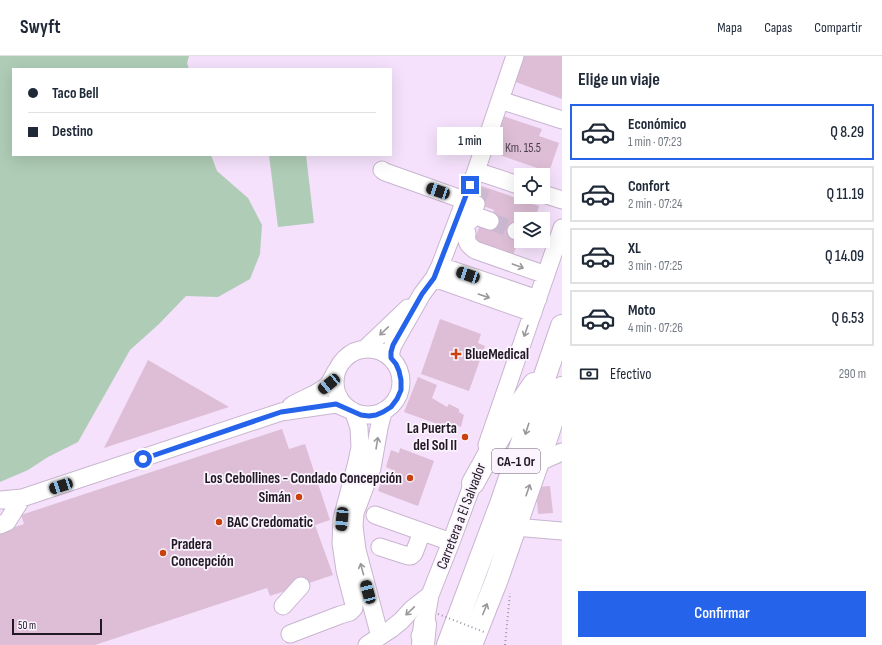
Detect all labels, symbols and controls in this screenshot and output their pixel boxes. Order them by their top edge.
text: Swyft [20,16,61,39]
text: Mapa [717,19,742,36]
text: Capas [764,19,792,36]
text: Compartir [814,19,862,36]
text: Elige un viaje [578,69,660,90]
text: Taco Bell [52,84,99,103]
icon: car [580,114,616,150]
text: Económico [628,115,686,134]
text: Destino [52,122,93,141]
text: Q 8.29 [830,123,864,142]
callout: 1 min [437,127,503,155]
text: 1 min [458,133,482,149]
text: 1 min · 07:23 [628,134,682,150]
house number: Km. 15.5 [505,140,541,156]
map controls [514,168,550,248]
button: locate [514,168,550,204]
route end [461,176,479,194]
icon: car [580,176,616,212]
text: Confort [628,177,670,196]
car [425,181,451,201]
text: Q 11.19 [827,185,864,204]
text: 2 min · 07:24 [628,196,683,212]
button: layers [514,212,550,248]
icon: car [580,238,616,274]
text: XL [628,239,641,258]
text: Q 14.09 [825,247,864,266]
text: 3 min · 07:25 [628,258,682,274]
one-way arrow [512,262,524,270]
car [455,265,481,285]
one-way arrow [478,292,490,300]
icon: car [580,300,616,336]
text: Moto [628,301,655,320]
text: Q 6.53 [831,309,864,328]
text: 4 min · 07:26 [628,320,683,336]
one-way arrow [522,325,530,337]
one-way arrow [379,326,389,335]
place label: BlueMedical [465,345,529,364]
marker: BlueMedical [450,348,462,360]
icon: cash [578,363,600,385]
text: Efectivo [610,365,651,384]
text: 290 m [839,366,866,382]
car [316,372,342,396]
place label: La Puerta del Sol II [407,419,457,455]
one-way arrow [523,422,530,435]
marker: La Puerta del Sol II [460,432,470,442]
one-way arrow [373,437,381,450]
road number: CA-1 Or [492,449,540,473]
route start [134,450,152,468]
street label: Carretera a El Salvador [432,460,491,572]
place label: Los Cebollines - Condado Concepción [204,469,402,488]
marker: Los Cebollines - Condado Concepción [405,473,415,483]
car [48,477,74,495]
one-way arrow [525,484,532,497]
place label: Simán [258,488,291,507]
marker: Simán [294,492,304,502]
car [335,507,349,531]
place label: BAC Credomatic [227,513,313,532]
marker: BAC Credomatic [214,517,224,527]
place label: Pradera Concepción [171,535,234,571]
marker: Pradera Concepción [158,548,168,558]
one-way arrow [357,562,365,575]
car [359,579,377,605]
button: Confirmar [578,591,866,637]
one-way arrow [482,603,489,615]
one-way arrow [405,606,415,616]
scale bar [12,617,102,636]
text: 50 m [18,619,36,632]

